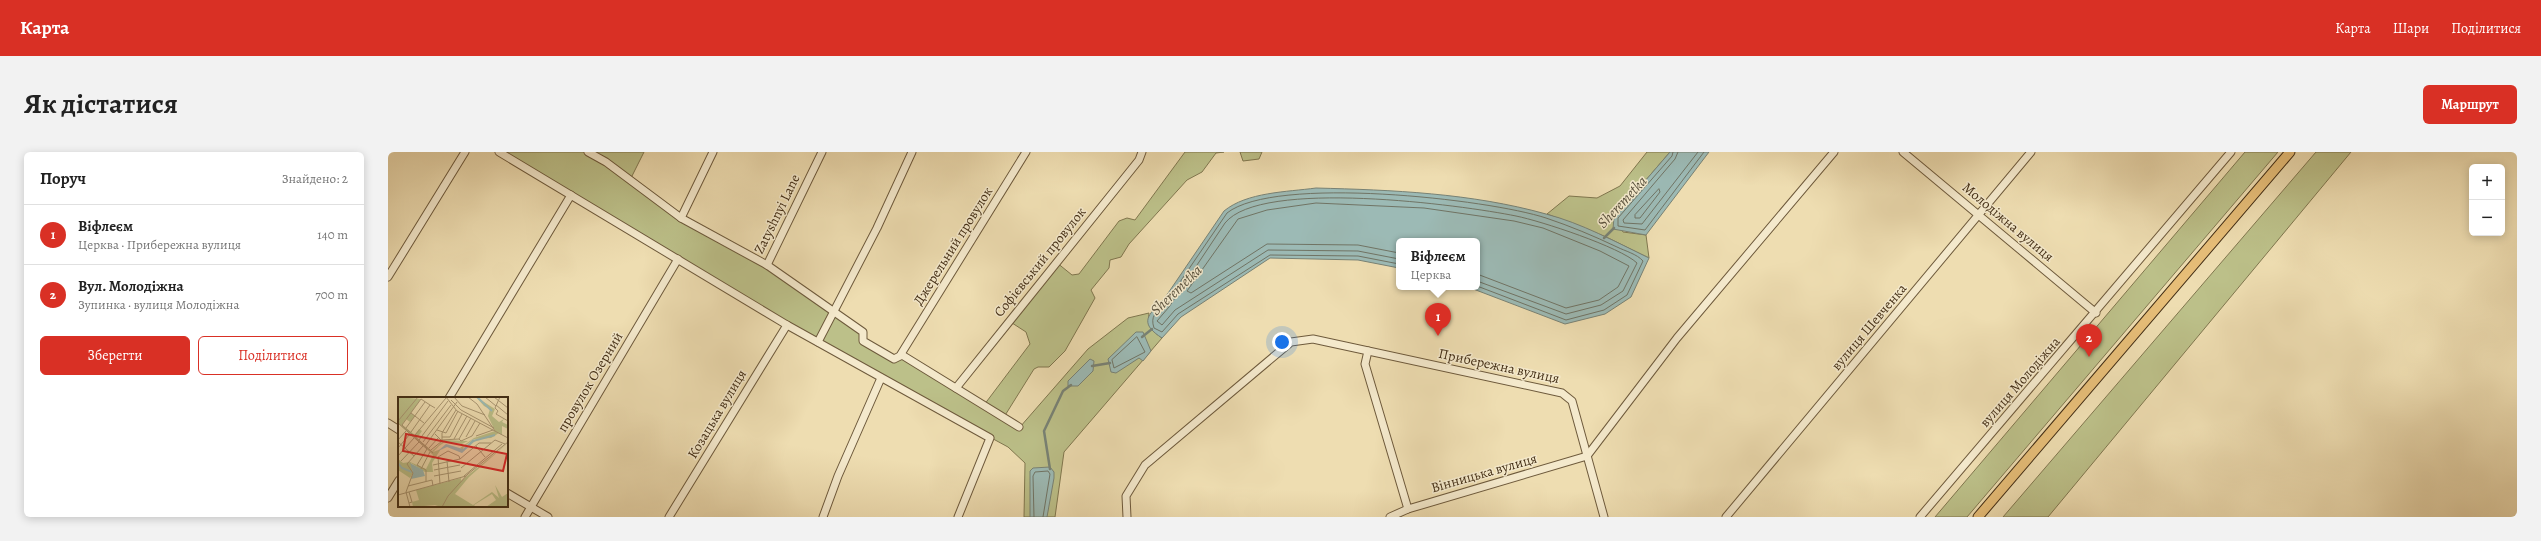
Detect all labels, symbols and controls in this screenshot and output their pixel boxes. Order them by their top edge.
text: Карта [20,15,69,41]
text: Карта [2335,19,2371,38]
text: Шари [2393,19,2429,38]
text: Поділитися [2451,19,2521,38]
text: Як дістатися [24,85,178,123]
button: Маршрут [2423,85,2517,124]
map controls [2469,164,2505,236]
button: + [2469,164,2505,200]
text: Поруч [40,167,86,190]
text: Знайдено: 2 [282,170,348,187]
street label: Zatyshnyi Lane [750,171,804,257]
water label: Sheremetka [1593,171,1651,232]
street label: Молодіжна вулиця [1958,178,2058,266]
street label: Джерельний провулок [909,183,997,309]
button: − [2469,200,2505,236]
street label: Софієвський провулок [990,203,1090,321]
text: Віфлеєм [78,216,133,236]
text: 1 [51,226,55,243]
text: 140 m [317,226,348,243]
text: Церква · Прибережна вулиця [78,236,241,253]
popup [1396,238,1480,290]
text: Віфлеєм [1410,246,1466,266]
water label: Sheremetka [1146,260,1206,320]
text: Церква [1410,266,1451,283]
text: Вул. Молодіжна [78,276,184,296]
street label: вулиця Шевченка [1827,279,1911,374]
text: 2 [50,286,56,303]
text: 700 m [315,286,348,303]
text: Зупинка · вулиця Молодіжна [78,296,239,313]
pin: 1 [1425,303,1451,336]
pin: 2 [2076,324,2102,357]
street label: провулок Озерний [553,328,627,436]
your location [1272,332,1292,352]
street label: вулиця Молодіжна [1975,332,2065,431]
button: Зберегти [40,336,190,375]
button: Поділитися [198,336,348,375]
street label: Прибережна вулиця [1437,344,1562,388]
street label: Козацька вулиця [683,366,751,462]
inset map [398,397,508,507]
street label: Вінницька вулиця [1429,449,1539,497]

